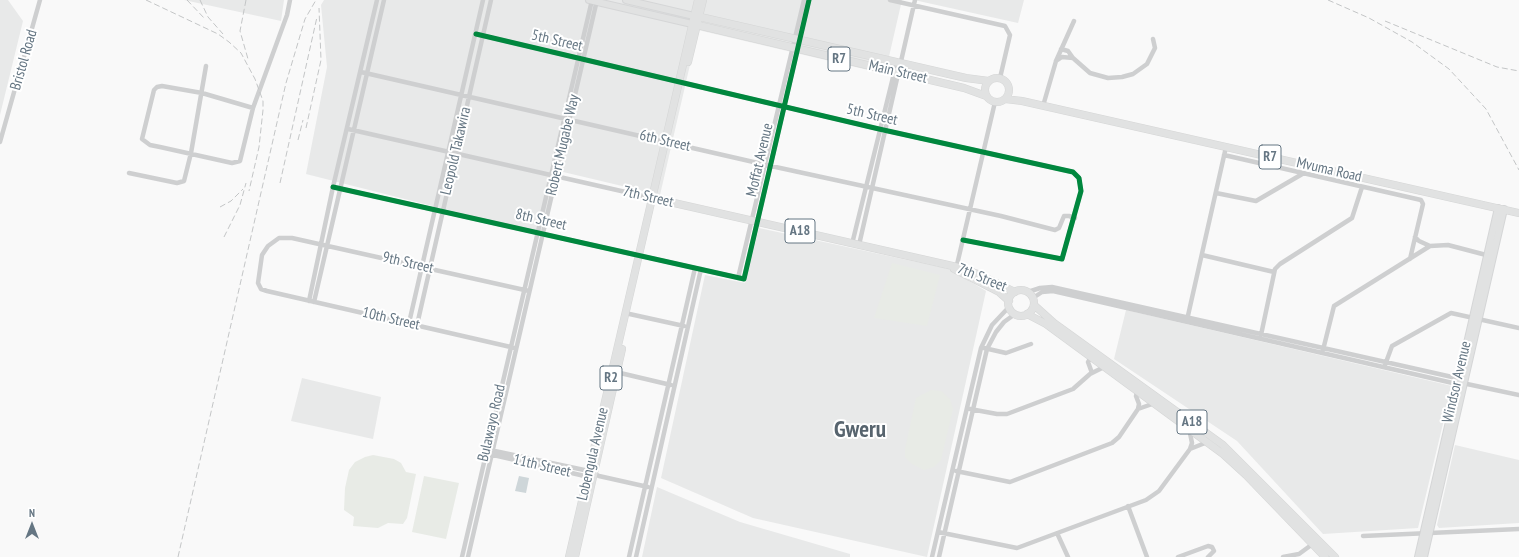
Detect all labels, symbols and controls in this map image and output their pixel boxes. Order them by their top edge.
street label: 5th Street [530,26,584,56]
street label: Bristol Road [7,28,41,92]
road number: R7 [828,47,850,71]
street label: Main Street [867,57,929,87]
street label: Robert Mugabe Way [543,93,583,197]
street label: 5th Street [845,100,899,130]
street label: Leopold Takawira [437,105,475,197]
street label: Moffat Avenue [743,122,777,198]
street label: 6th Street [638,126,692,156]
road number: R7 [1259,145,1281,169]
street label: Mvuma Road [1295,154,1363,186]
street label: 7th Street [621,182,675,212]
street label: 8th Street [514,205,568,235]
road number: A18 [785,219,815,243]
street label: 9th Street [381,248,435,278]
street label: 7th Street [955,260,1009,296]
street label: 10th Street [360,304,422,334]
street label: Windsor Avenue [1439,339,1475,425]
road number: R2 [600,366,622,390]
street label: Bulawayo Road [474,383,510,463]
street label: Lobengula Avenue [574,406,612,502]
road number: A18 [1177,410,1207,434]
district label: Gweru [834,416,886,444]
street label: 11th Street [511,451,573,481]
north arrow [12,505,52,545]
text: N [29,506,35,520]

